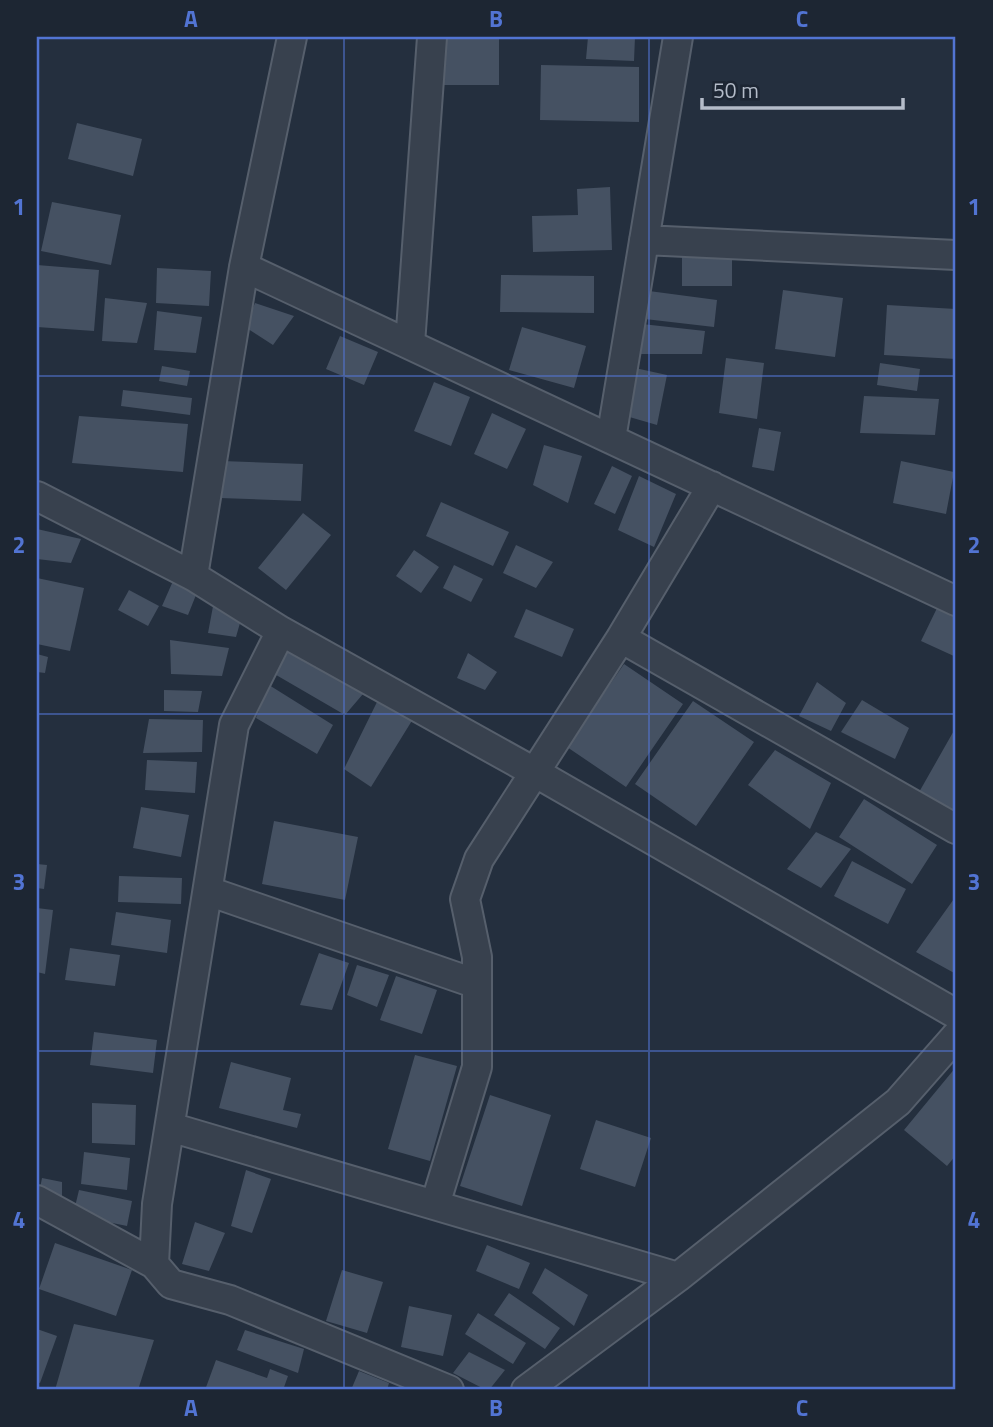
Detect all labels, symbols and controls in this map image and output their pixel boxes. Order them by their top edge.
text: A [184,1,198,36]
text: B [489,1,503,36]
text: C [796,1,808,36]
scale bar [702,66,904,110]
text: 50 m [713,74,759,106]
text: 1 [13,189,25,224]
text: 1 [968,189,980,224]
text: 2 [13,527,25,562]
text: 2 [968,527,980,562]
text: 3 [13,864,25,899]
text: 3 [968,864,980,899]
text: 4 [13,1202,25,1237]
text: 4 [968,1202,980,1237]
text: A [184,1390,198,1425]
text: B [489,1390,503,1425]
text: C [796,1390,808,1425]

